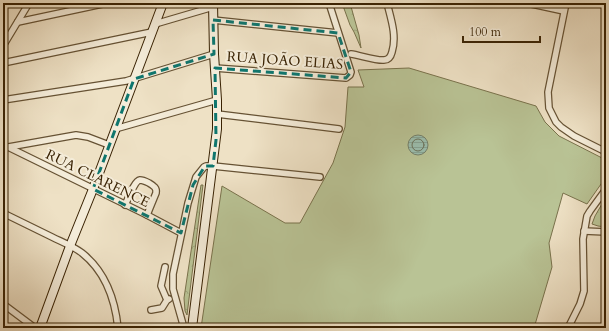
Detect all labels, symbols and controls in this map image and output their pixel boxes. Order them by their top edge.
scale bar [463,18,540,44]
text: 100 m [469,24,502,40]
street label: RUA JOÃO ELIAS [226,47,344,74]
street label: RUA CLARENCE [43,145,153,212]

